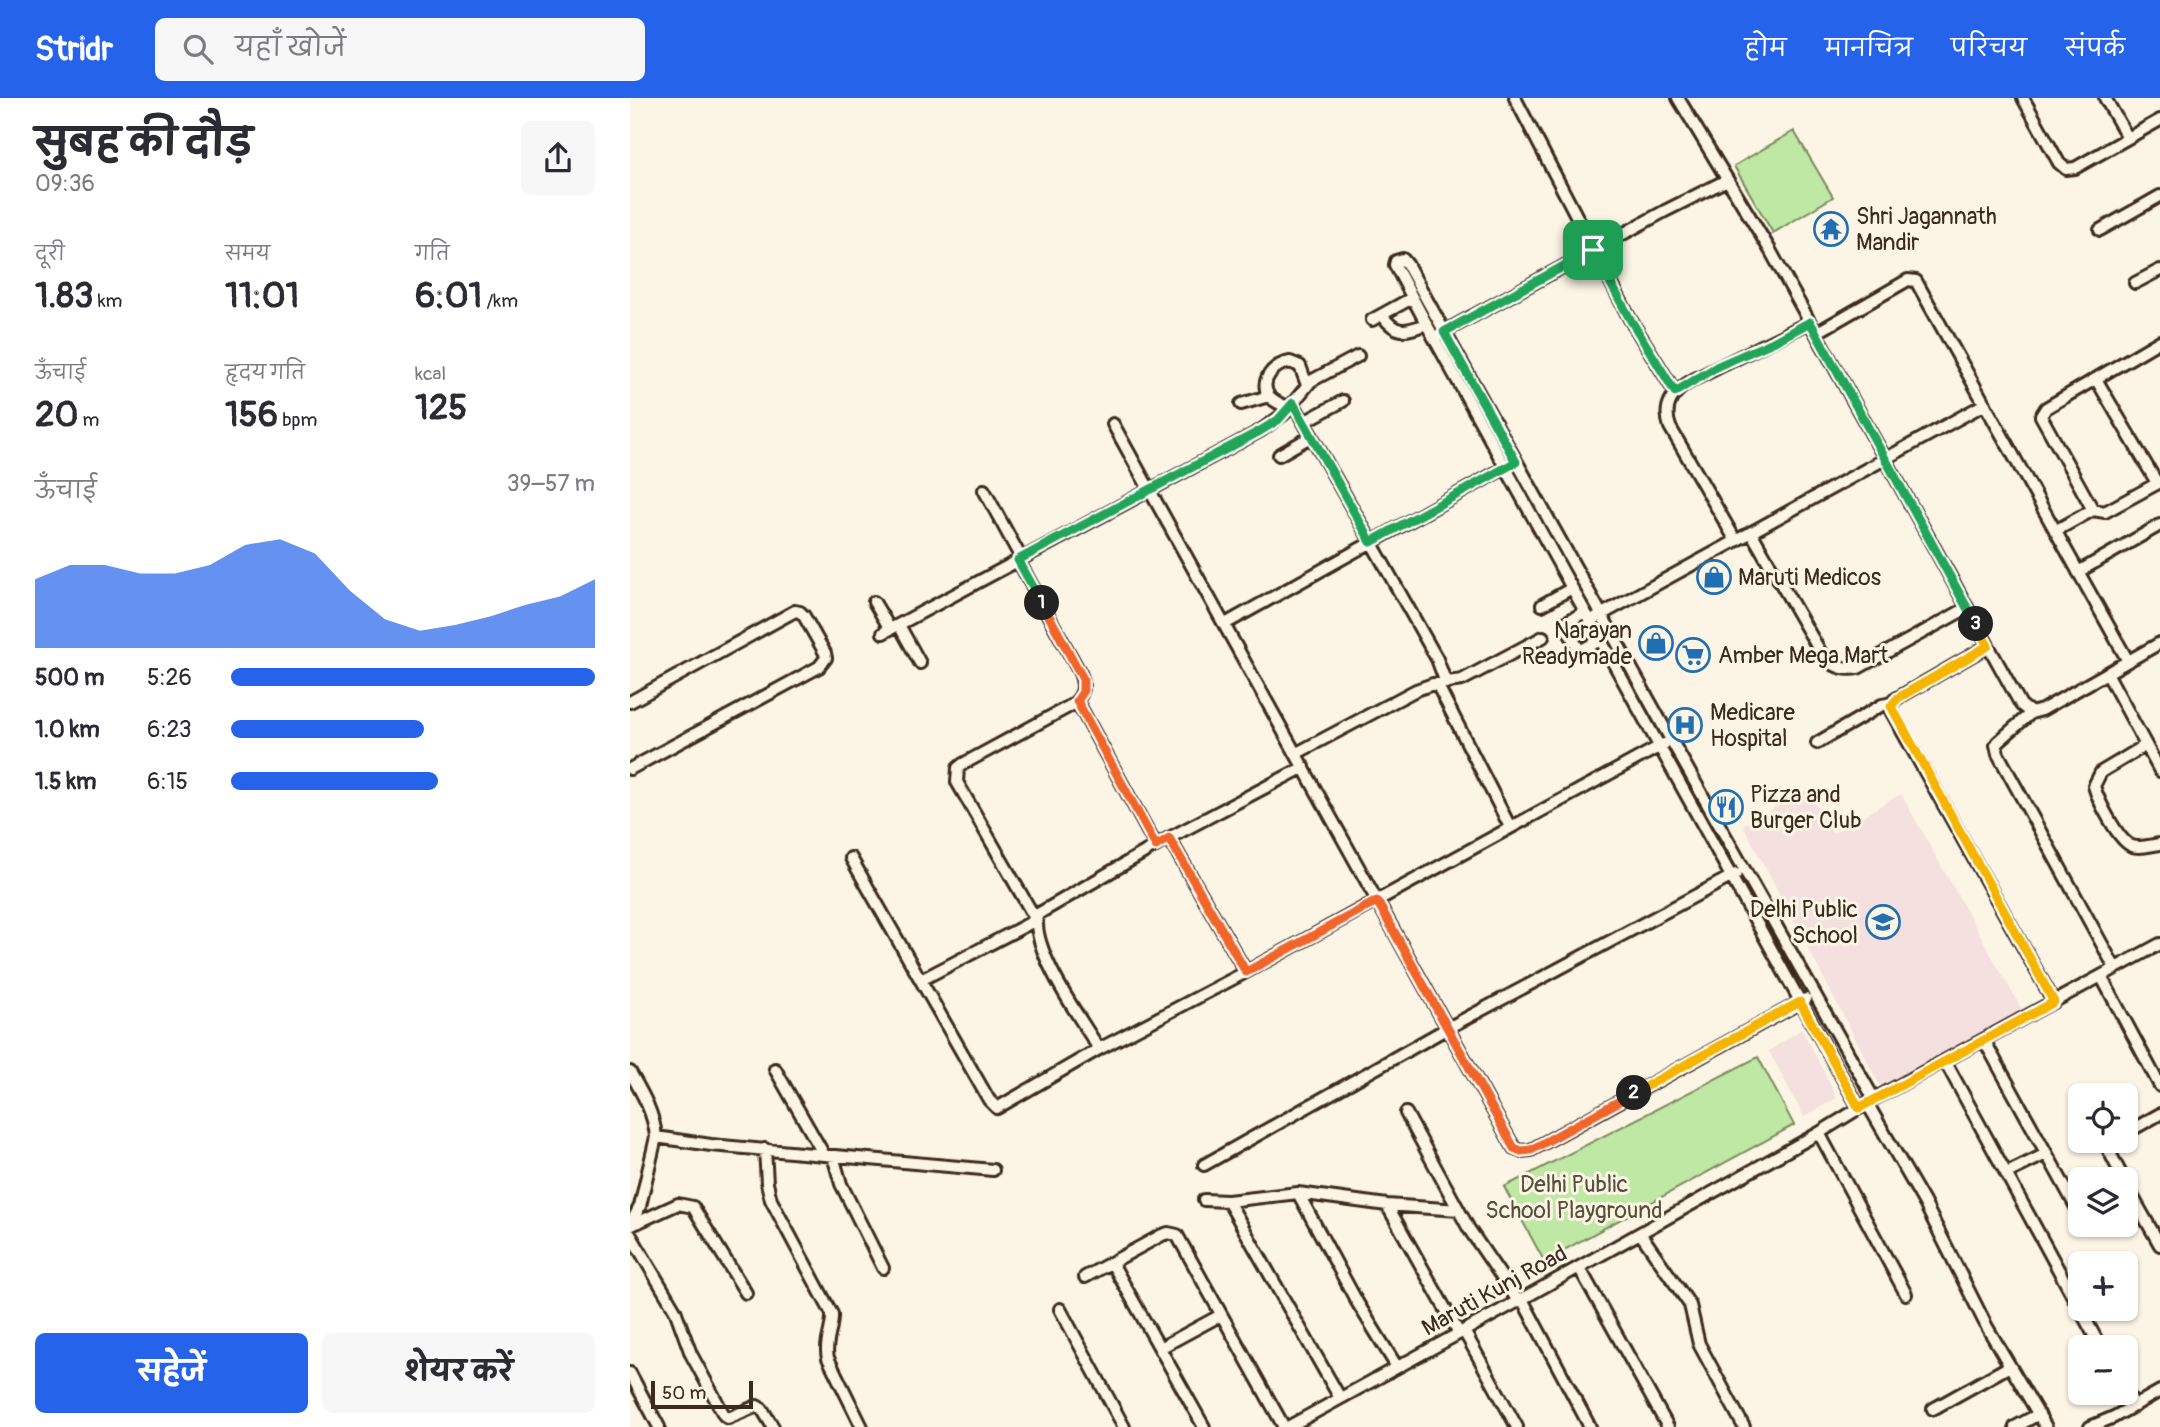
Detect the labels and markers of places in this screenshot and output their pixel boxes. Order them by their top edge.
place label: Shri Jagannath Mandir [1856,202,1997,257]
temple icon: Shri Jagannath Mandir [1812,210,1850,248]
pin [1563,220,1623,280]
shop icon: Maruti Medicos [1695,558,1733,596]
place label: Maruti Medicos [1738,563,1881,592]
pin: 1 [1024,586,1060,620]
pin: 3 [1958,606,1994,642]
place label: Narayan Readymade [1522,616,1633,671]
shop icon: Narayan Readymade [1637,624,1675,662]
supermarket icon: Amber Mega Mart [1674,636,1712,674]
place label: Amber Mega Mart [1718,641,1889,670]
place label: Medicare Hospital [1710,698,1795,753]
hospital icon: Medicare Hospital [1666,706,1704,744]
place label: Pizza and Burger Club [1750,780,1861,835]
restaurant icon: Pizza and Burger Club [1707,788,1745,826]
place label: Delhi Public School [1750,895,1858,950]
school or university icon: Delhi Public School [1864,903,1902,941]
pin: 2 [1616,1076,1651,1110]

